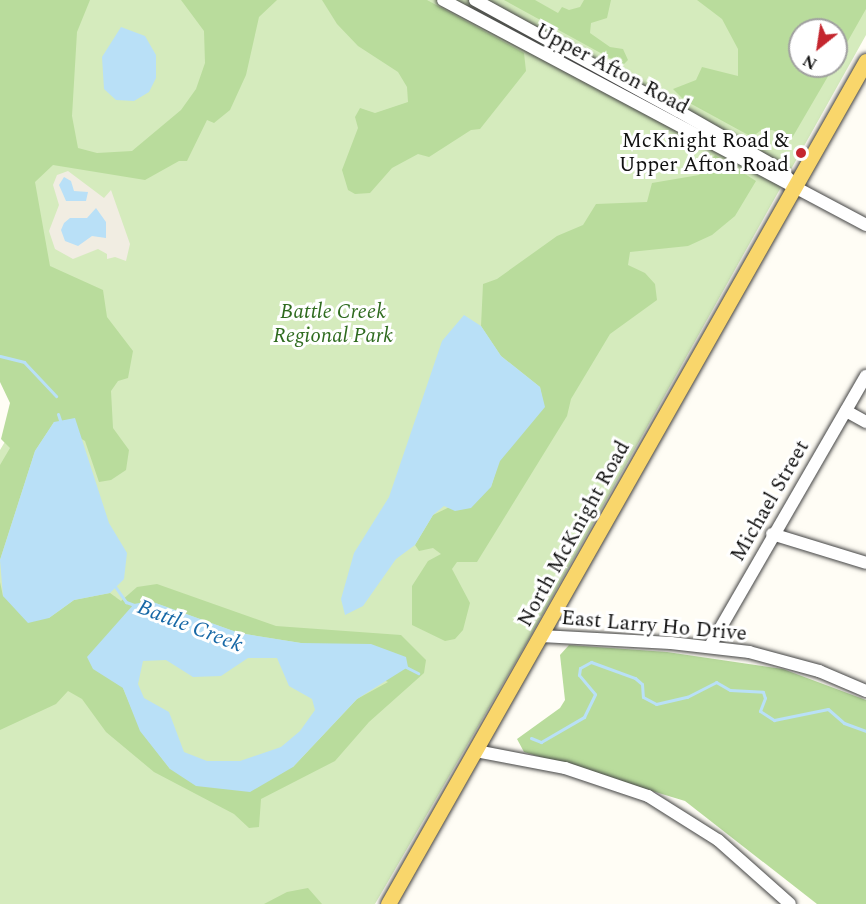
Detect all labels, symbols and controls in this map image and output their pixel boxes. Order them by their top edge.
street label: Upper Afton Road [531,18,693,120]
north arrow [788,18,848,78]
text: N [798,48,822,76]
place label: McKnight Road & Upper Afton Road [619,128,789,178]
marker: McKnight Road & Upper Afton Road [794,146,808,160]
park label: Battle Creek Regional Park [273,299,393,349]
street label: Michael Street [725,436,815,566]
street label: North McKnight Road [512,437,636,631]
water label: Battle Creek [133,594,247,658]
street label: East Larry Ho Drive [560,605,748,647]

